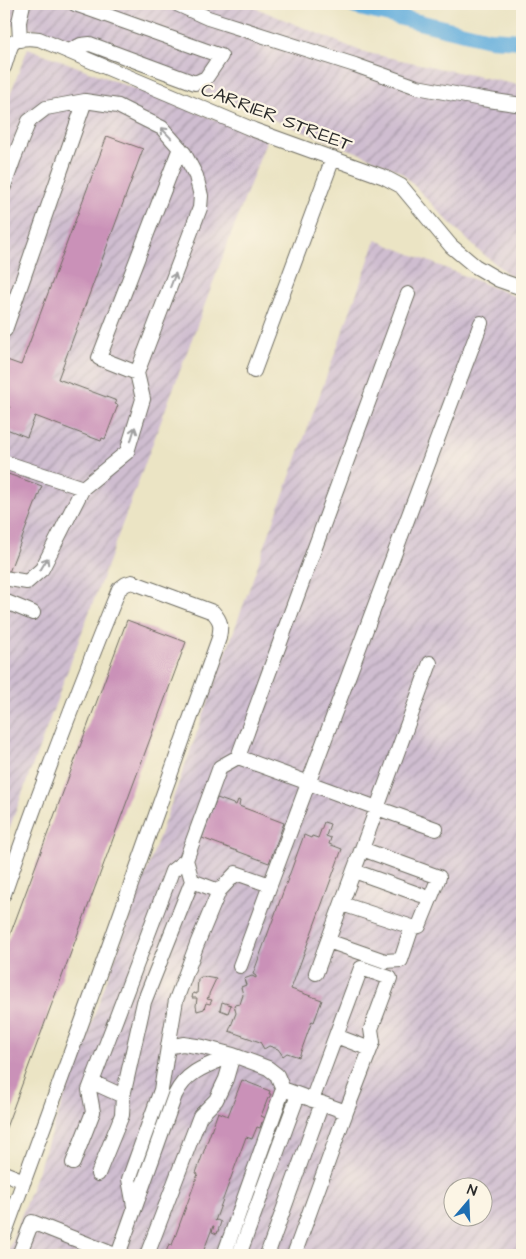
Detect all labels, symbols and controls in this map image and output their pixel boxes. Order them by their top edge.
street label: CARRIER STREET [197,76,356,159]
one-way arrow [160,127,172,140]
one-way arrow [168,273,178,288]
one-way arrow [128,426,138,442]
one-way arrow [39,558,49,572]
north arrow [444,1176,494,1226]
text: N [464,1180,480,1202]

